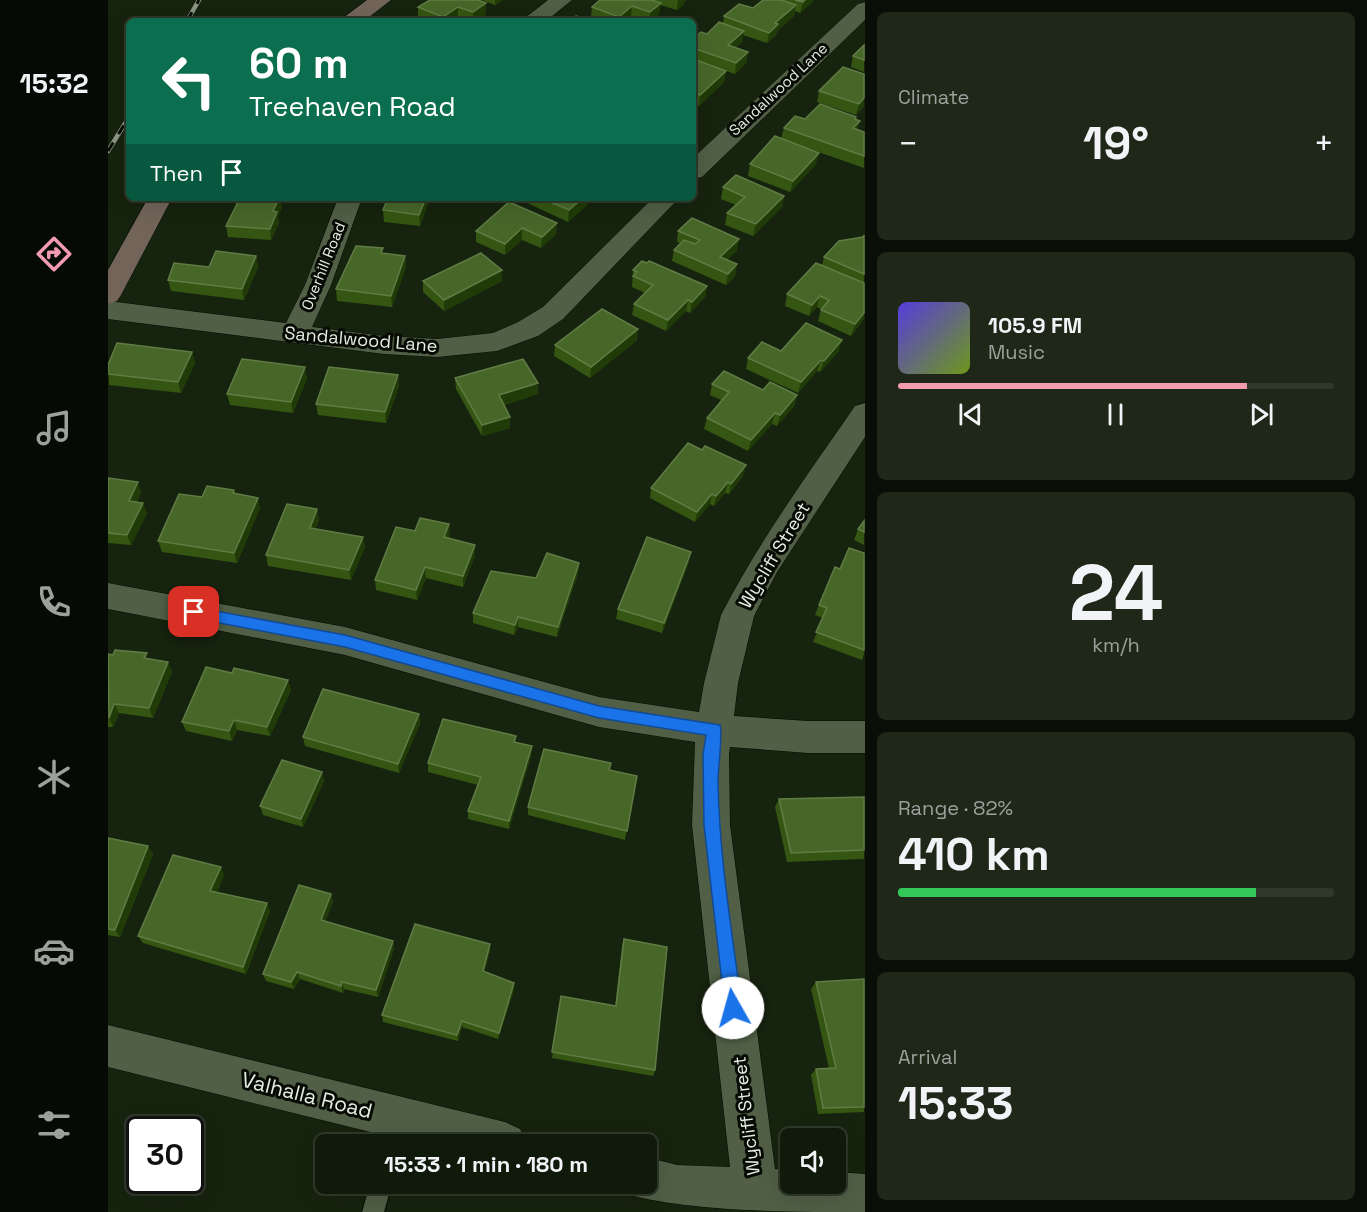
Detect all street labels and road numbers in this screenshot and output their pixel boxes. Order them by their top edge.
street label: Sandalwood Lane [725,38,831,140]
street label: Overhill Road [297,219,349,313]
street label: Sandalwood Lane [284,321,438,357]
street label: Wycliff Street [733,498,815,612]
street label: Wycliff Street [727,1055,765,1177]
street label: Valhalla Road [239,1066,375,1124]

